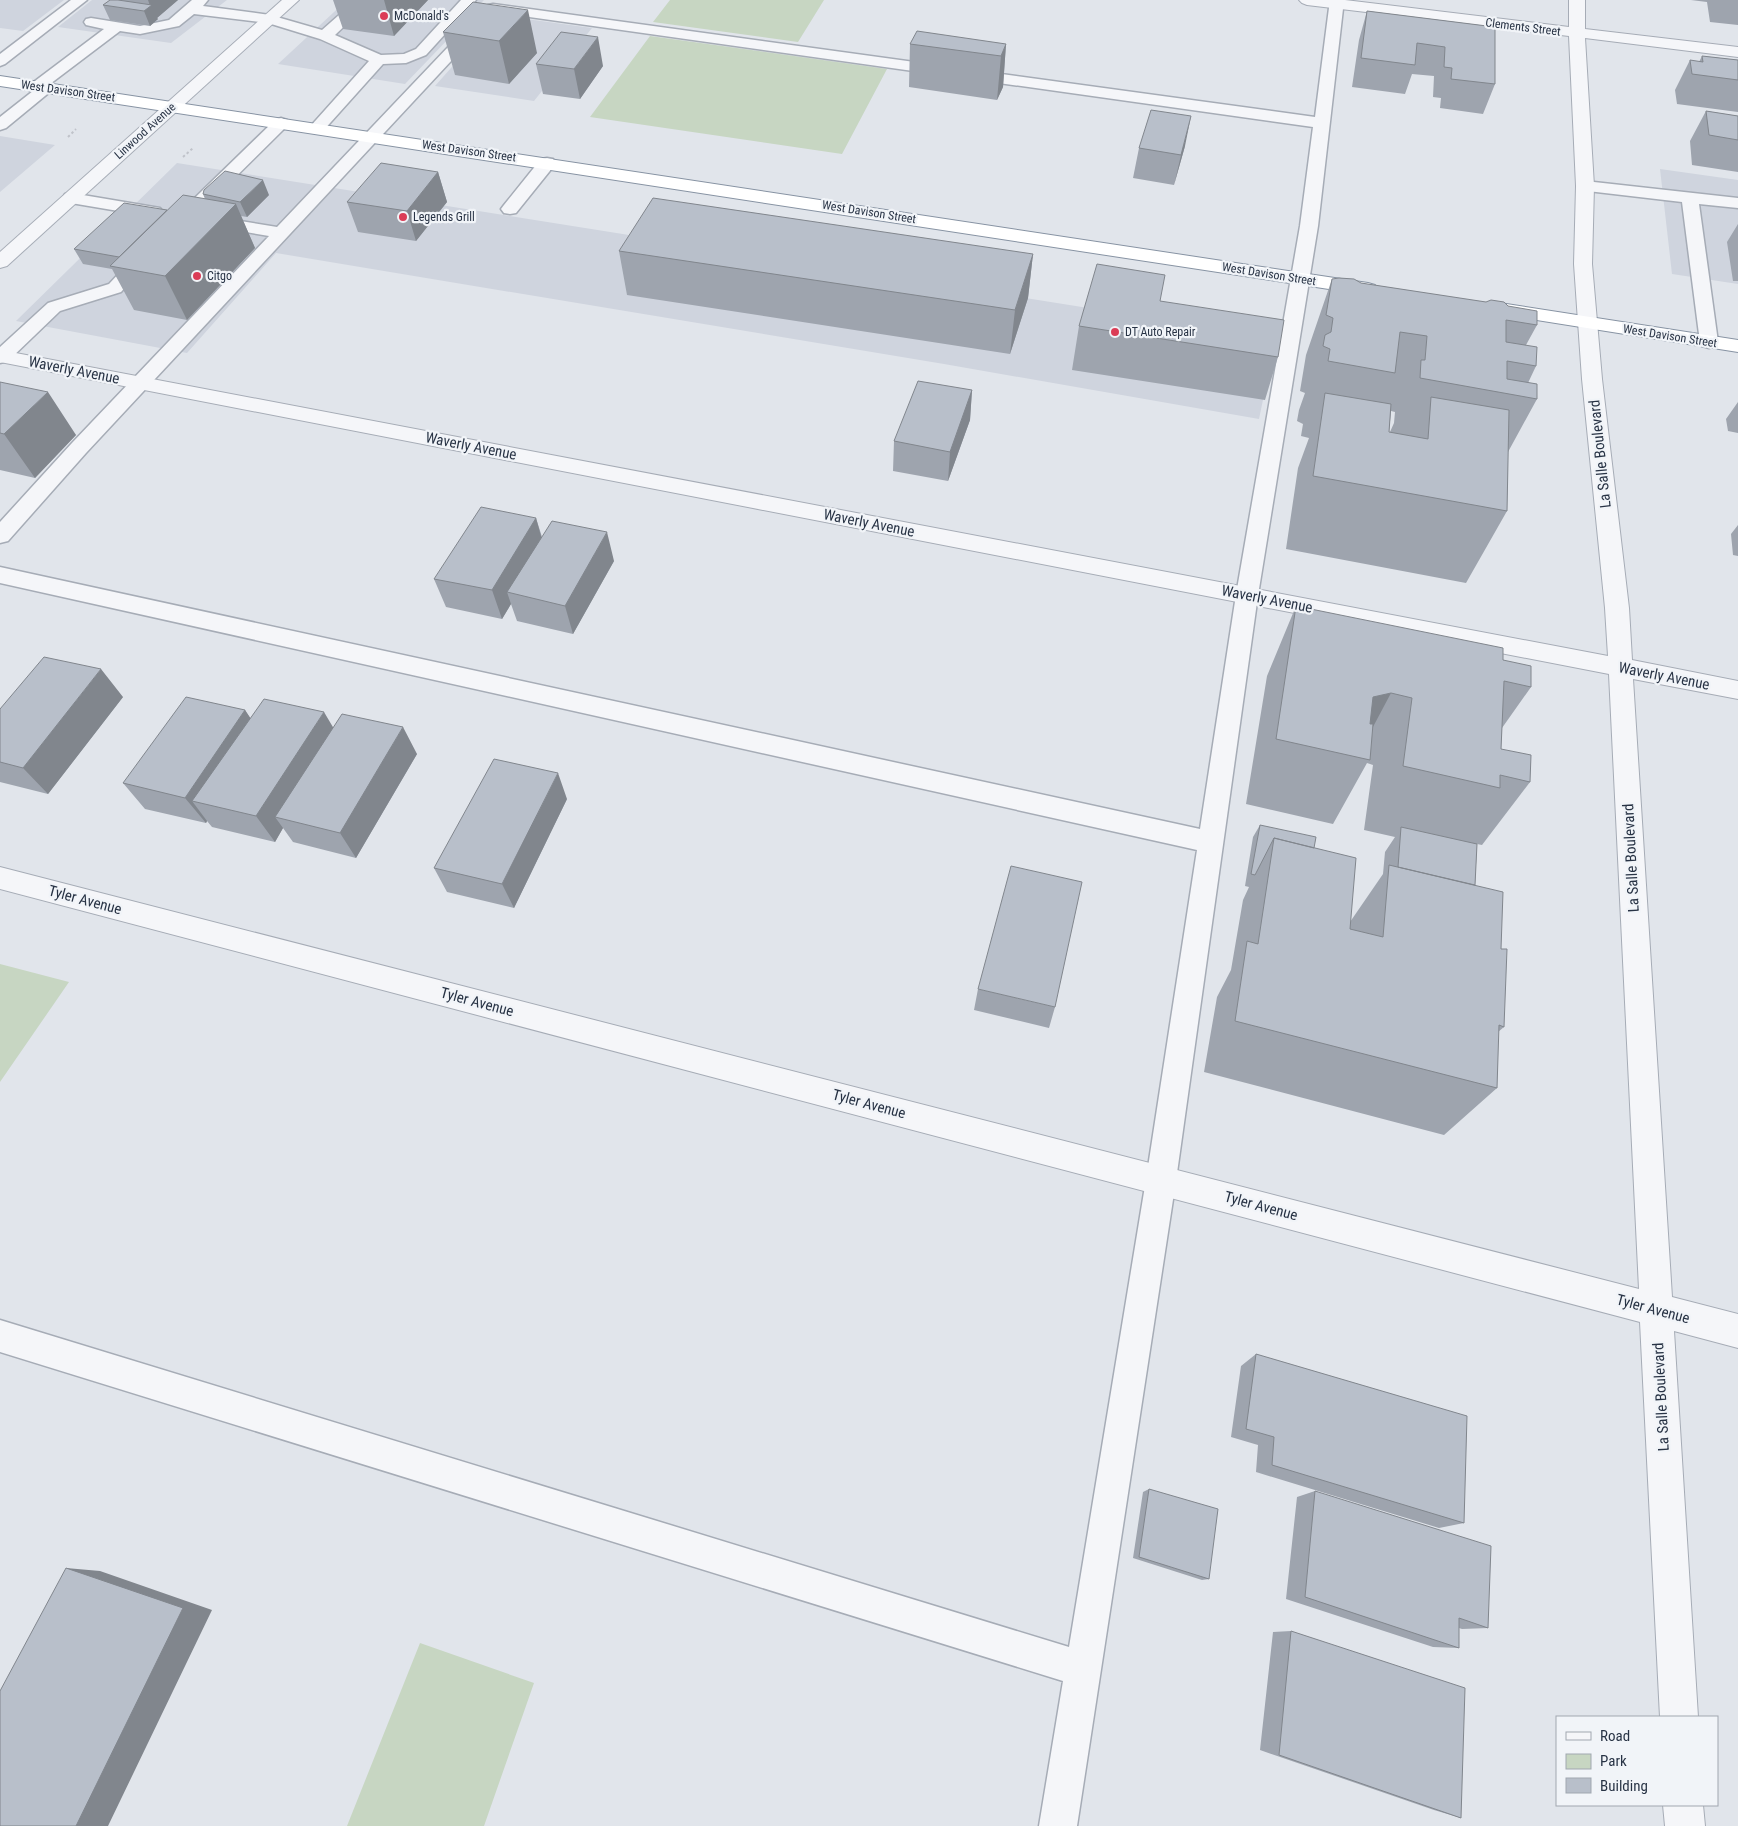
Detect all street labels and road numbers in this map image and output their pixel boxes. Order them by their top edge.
street label: Clements Street [1485,15,1562,39]
street label: West Davison Street [20,77,116,105]
street label: Linwood Avenue [112,100,179,162]
street label: West Davison Street [421,137,517,165]
street label: West Davison Street [821,198,917,226]
street label: West Davison Street [1221,260,1317,288]
street label: West Davison Street [1622,322,1718,350]
street label: Waverly Avenue [27,352,121,388]
street label: La Salle Boulevard [1585,399,1615,509]
street label: Waverly Avenue [424,428,518,464]
street label: Waverly Avenue [822,505,916,541]
street label: Waverly Avenue [1220,581,1314,617]
street label: Waverly Avenue [1617,658,1711,694]
street label: La Salle Boulevard [1619,803,1643,913]
street label: Tyler Avenue [46,882,124,918]
street label: Tyler Avenue [438,984,516,1020]
street label: Tyler Avenue [830,1086,908,1122]
street label: Tyler Avenue [1222,1188,1300,1224]
street label: Tyler Avenue [1614,1291,1692,1327]
street label: La Salle Boulevard [1649,1342,1673,1452]

